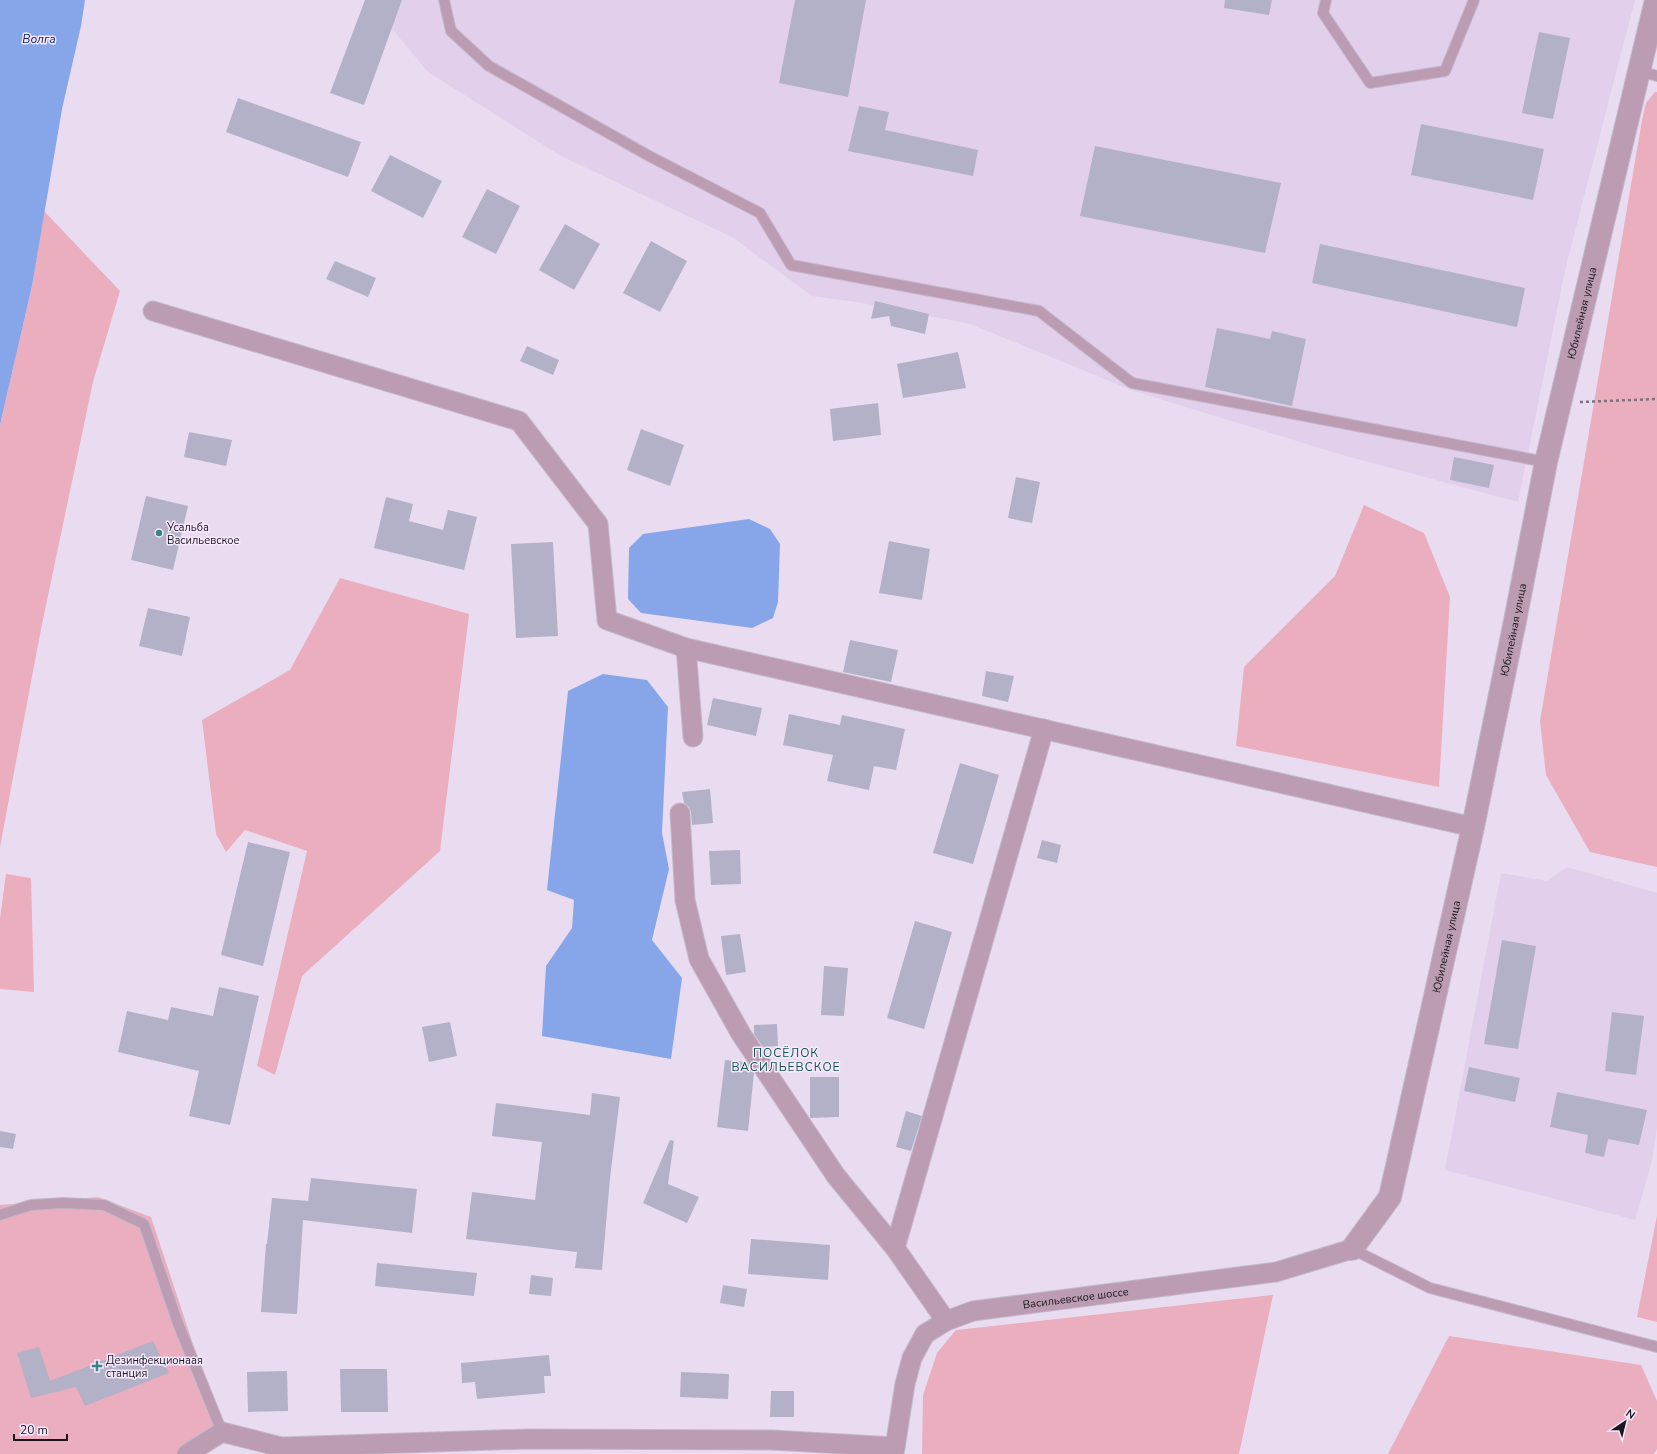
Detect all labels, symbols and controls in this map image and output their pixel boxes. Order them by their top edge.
water label: Волга [22,31,56,47]
street label: Юбилейная улица [1564,265,1600,361]
place label: Усальба Васильевское [166,520,239,548]
marker: Усальба Васильевское [154,528,164,538]
street label: Юбилейная улица [1497,582,1530,678]
street label: Юбилейная улица [1429,899,1464,994]
district label: ПОСЁЛОК ВАСИЛЬЕВСКОЕ [731,1045,841,1075]
street label: Васильевское шоссе [1022,1284,1130,1313]
place label: Дезинфекционаая станция [106,1353,203,1381]
marker: Дезинфекционаая станция [91,1360,103,1372]
north arrow [1605,1402,1645,1442]
text: N [1623,1406,1638,1423]
scale bar [14,1416,67,1442]
text: 20 m [20,1422,48,1438]

